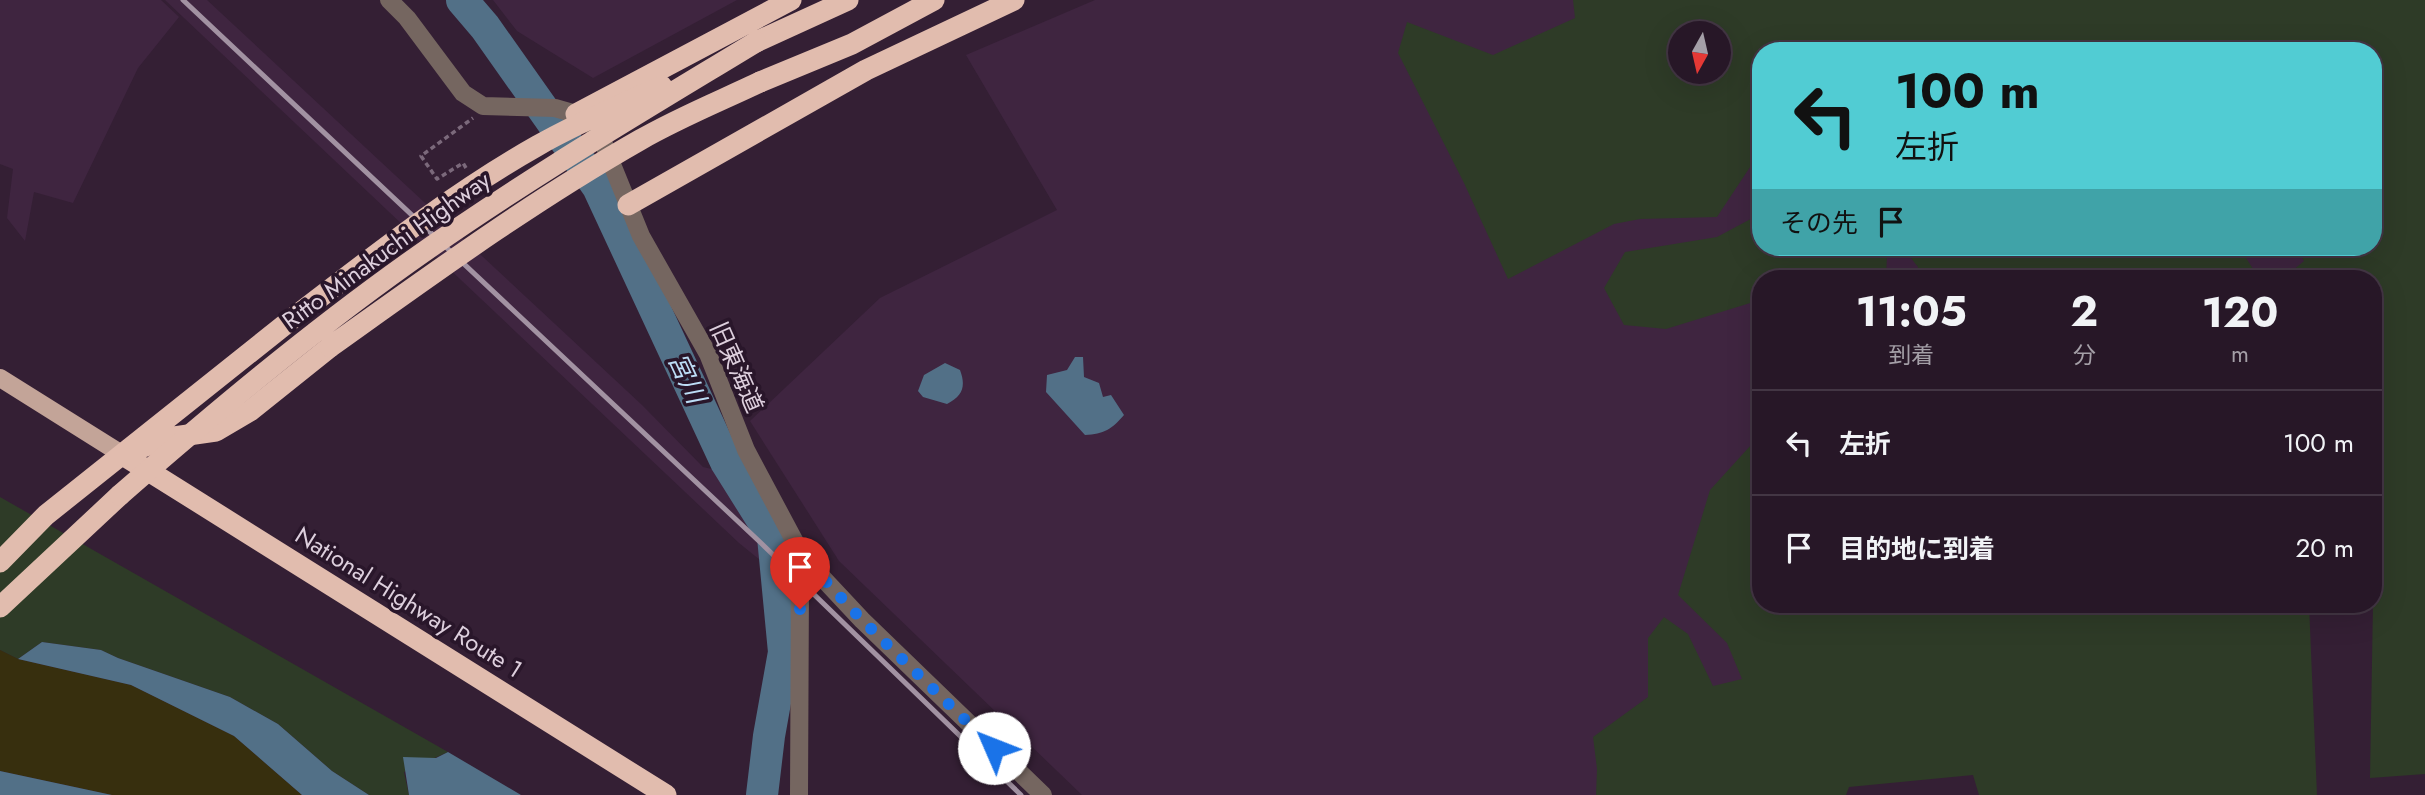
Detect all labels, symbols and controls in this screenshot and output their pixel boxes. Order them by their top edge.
north arrow [1668,21,1731,84]
map controls [1668,21,1731,84]
text: 100 m [1895,56,2040,126]
icon: left [1780,70,1871,161]
text: 左折 [1895,124,1959,170]
street label: Ritto Minakuchi Highway [275,162,498,338]
icon: arrive [1872,203,1910,241]
text: その先 [1780,204,1858,242]
text: 11:05 [1856,281,1967,342]
text: 2 [2070,281,2098,342]
text: 120 [2202,282,2278,343]
street label: 旧東海道 [701,316,773,418]
text: m [2231,337,2249,371]
text: 到着 [1888,338,1934,372]
text: 分 [2073,338,2096,372]
water label: 宮川 [659,346,716,412]
icon: left [1780,424,1818,462]
text: 100 m [2283,424,2354,462]
text: 左折 [1839,425,1891,463]
street label: National Highway Route 1 [288,518,530,686]
icon: arrive [1780,529,1818,567]
text: 20 m [2296,529,2354,567]
text: 目的地に到着 [1839,530,1995,568]
pin [770,537,830,609]
icon: arrive [781,548,819,586]
position arrow [957,711,1031,785]

